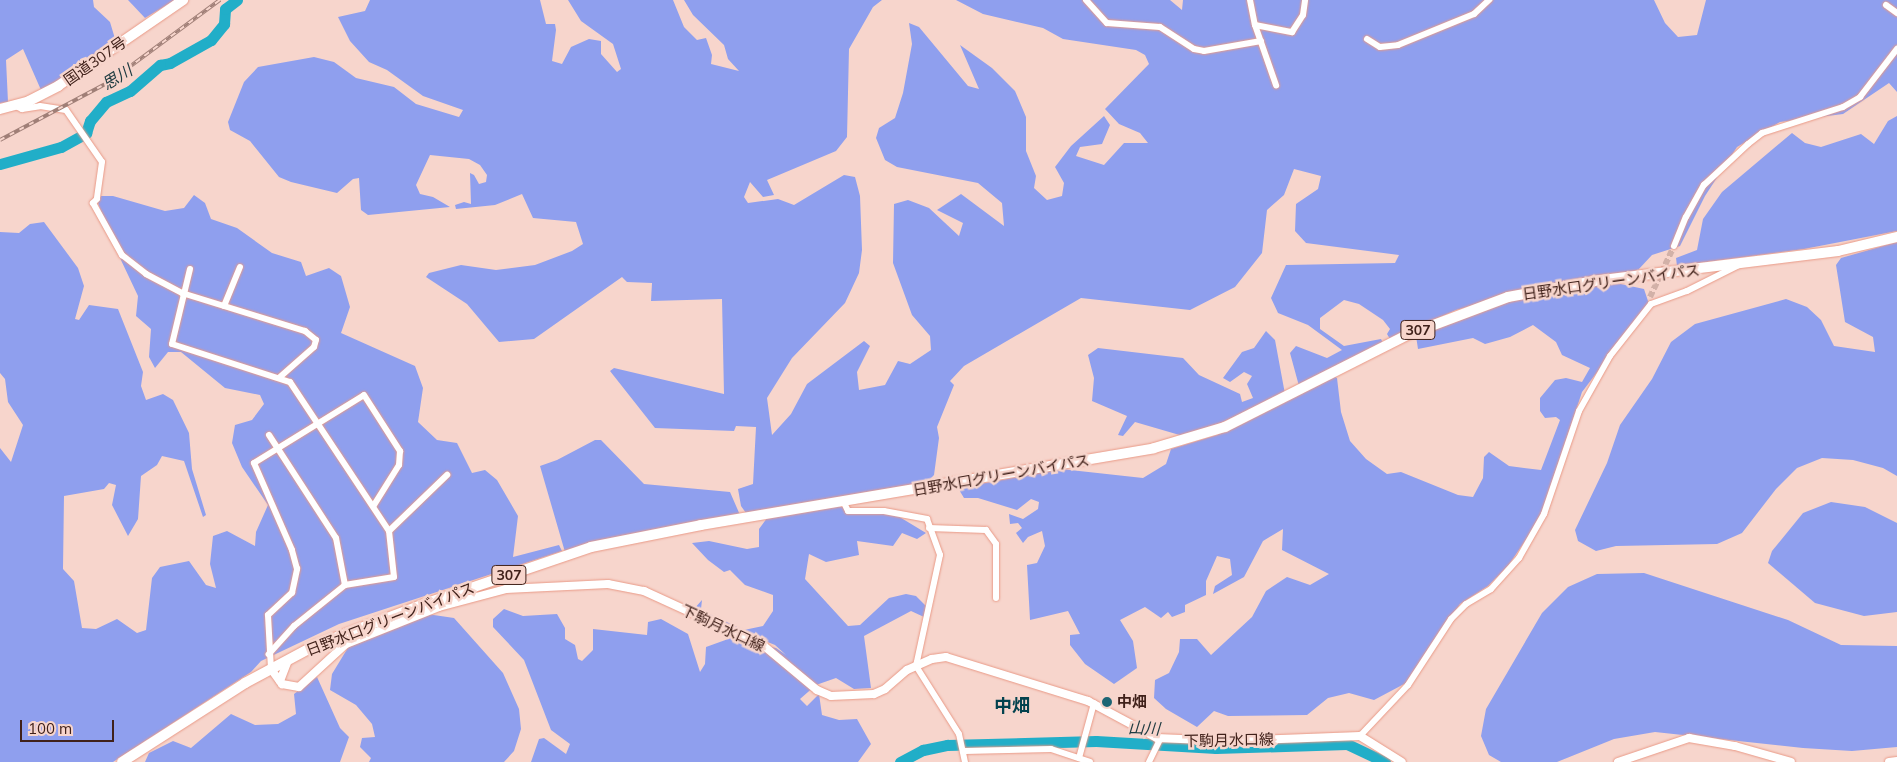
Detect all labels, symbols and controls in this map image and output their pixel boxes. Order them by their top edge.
street label: 国道307号 [60,33,130,89]
water label: 思川 [98,60,136,94]
street label: 日野水口グリーンバイパス [1521,261,1701,303]
road number: 307 [1399,318,1437,342]
street label: 日野水口グリーンバイパス [911,451,1091,499]
road number: 307 [490,564,528,586]
street label: 日野水口グリーンバイパス [303,578,477,660]
street label: 下駒月水口線 [678,601,768,655]
place label: 中畑 [1117,693,1147,711]
district label: 中畑 [994,695,1030,717]
marker: 中畑 [1101,696,1113,708]
scale bar [22,710,116,742]
water label: 山川 [1128,718,1160,738]
text: 100 m [28,719,72,738]
street label: 下駒月水口線 [1184,730,1274,750]

